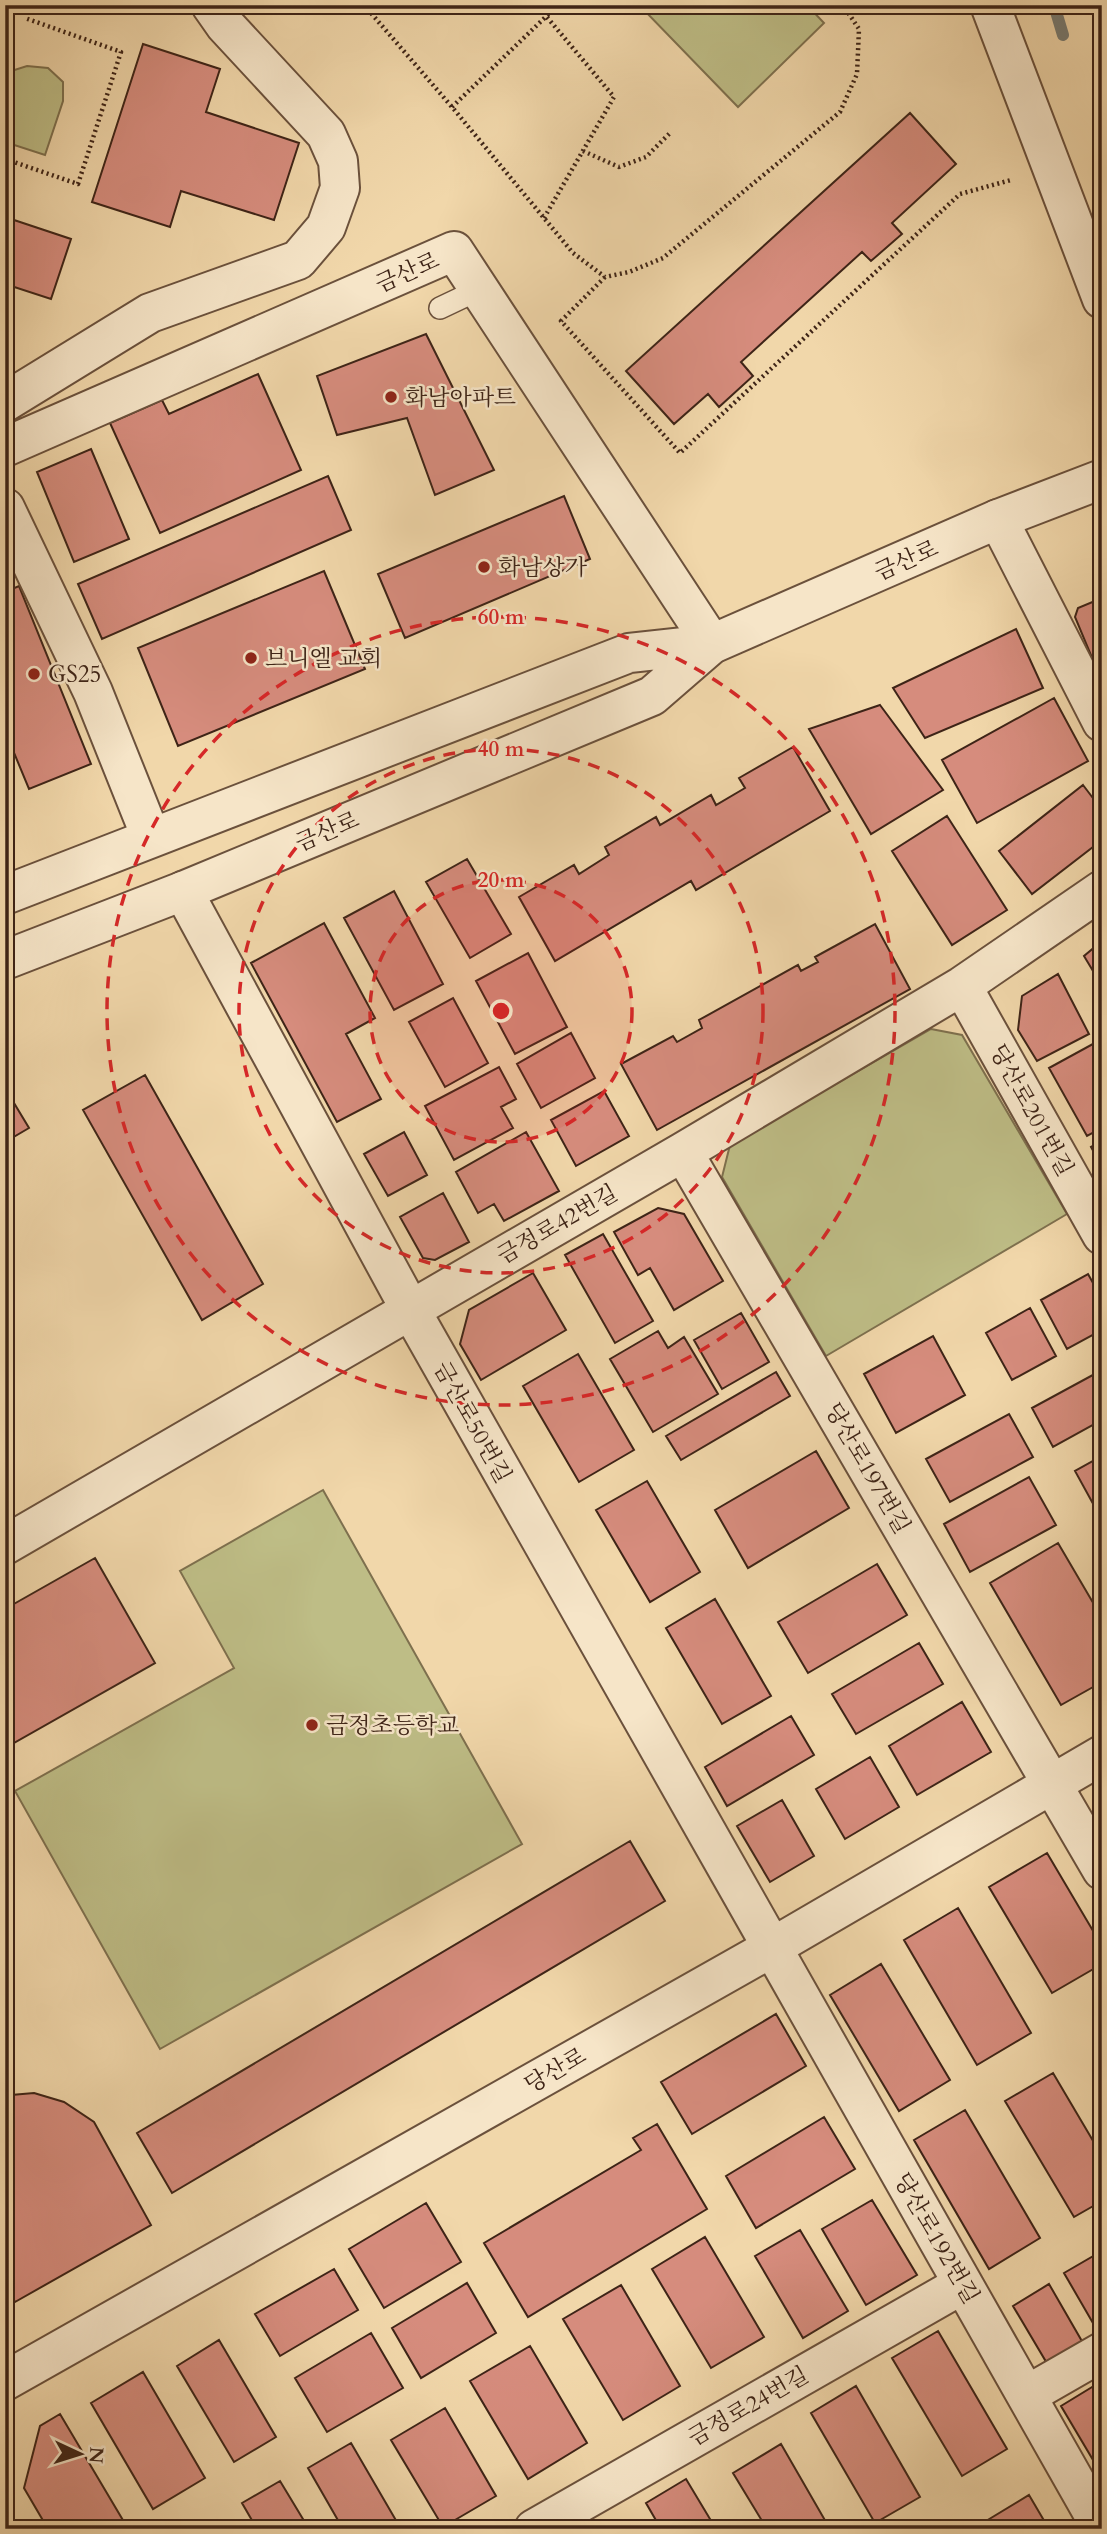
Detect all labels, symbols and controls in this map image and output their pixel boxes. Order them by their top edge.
street label: 금산로 [370,245,444,300]
place label: 화남아파트 [405,382,516,413]
marker: 화남아파트 [383,389,399,405]
street label: 금산로 [869,533,943,588]
place label: 화남상가 [498,552,588,583]
marker: 화남상가 [476,559,492,575]
text: 60 m [478,603,525,632]
place label: 브니엘 교회 [265,643,382,674]
marker: 브니엘 교회 [243,650,259,666]
place label: GS25 [48,659,101,690]
marker: GS25 [26,666,42,682]
text: 40 m [478,735,525,764]
street label: 금산로 [290,804,364,859]
text: 20 m [478,866,525,895]
centre of rings [489,999,513,1023]
street label: 당산로201번길 [983,1039,1081,1182]
street label: 금정로42번길 [491,1177,623,1272]
street label: 금산로50번길 [426,1356,519,1489]
street label: 당산로197번길 [818,1397,918,1539]
place label: 금정초등학교 [326,1710,459,1741]
marker: 금정초등학교 [304,1717,320,1733]
street label: 당산로 [519,2040,592,2101]
street label: 당산로192번길 [887,2167,987,2309]
street label: 금정로24번길 [682,2359,814,2454]
north arrow [46,2418,116,2488]
text: N [82,2446,110,2465]

